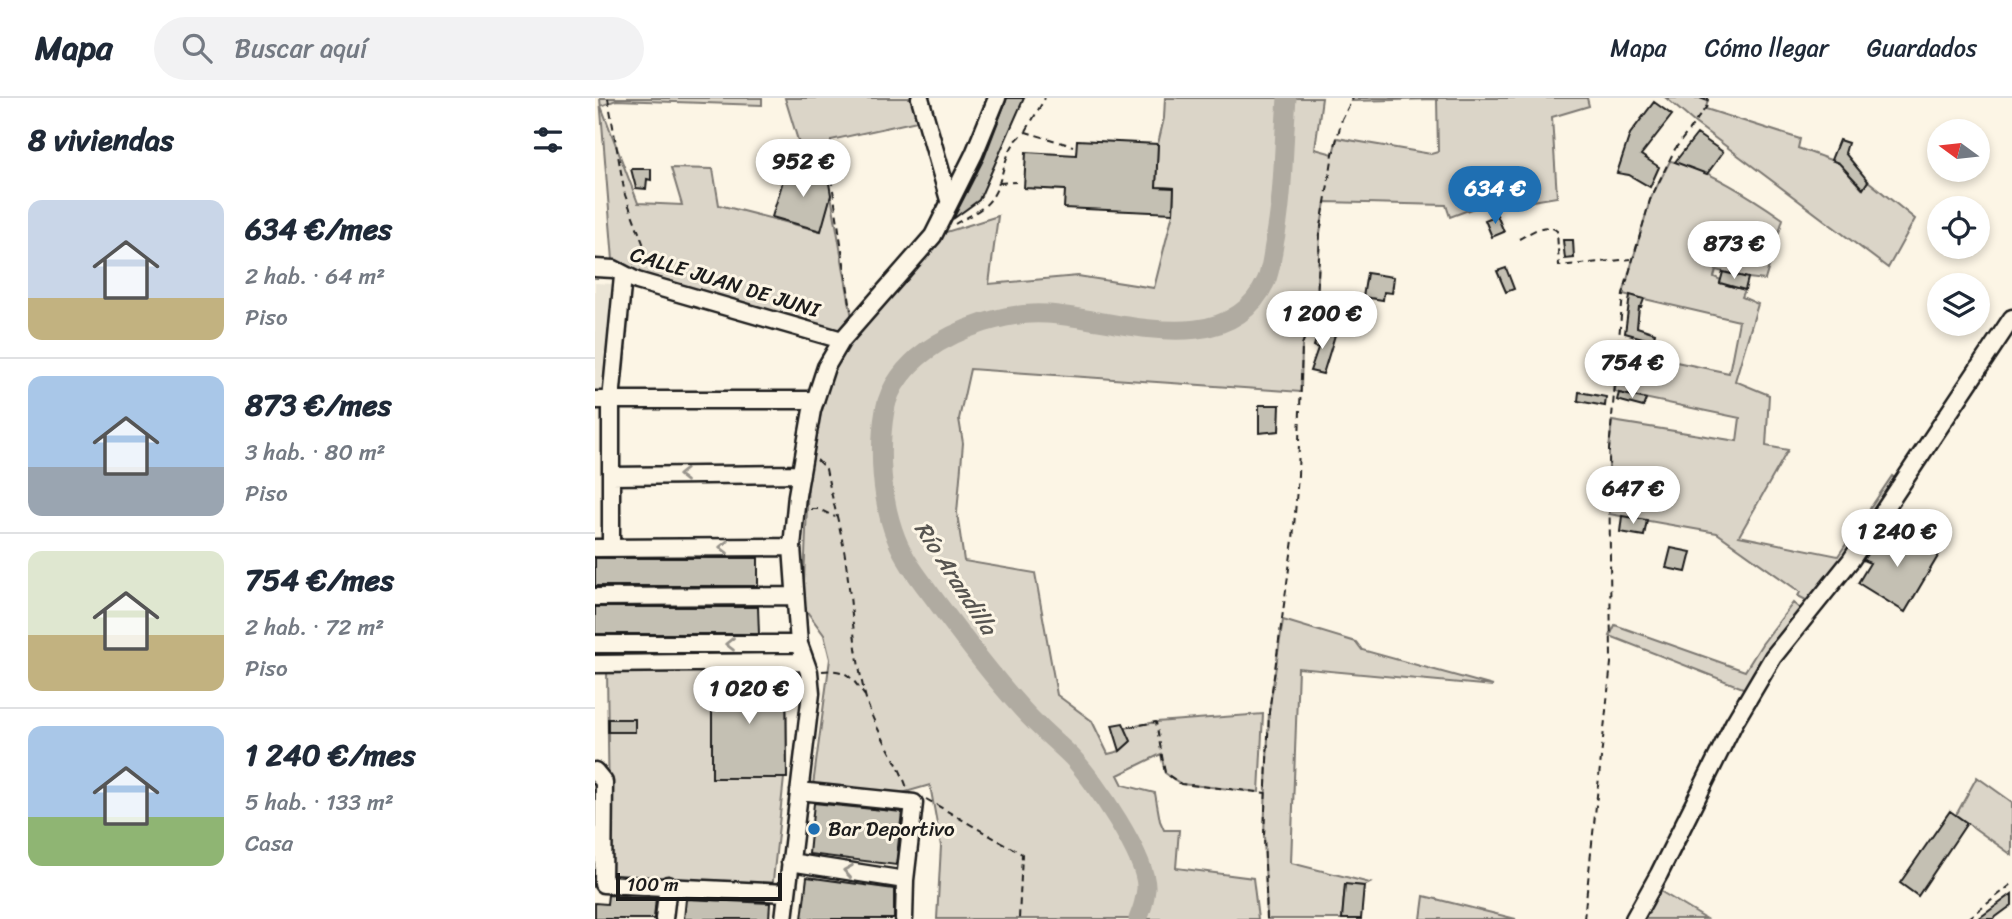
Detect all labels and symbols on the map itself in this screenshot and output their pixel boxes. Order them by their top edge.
north arrow [1927,119,1990,182]
pin: 952 € [754,140,852,199]
pin: 634 € [1446,166,1544,226]
pin: 873 € [1685,222,1783,281]
street label: CALLE JUAN DE JUNI [625,235,826,329]
pin: 1 200 € [1257,292,1387,351]
pin: 754 € [1583,341,1681,400]
pin: 647 € [1584,466,1682,526]
one-way arrow [677,467,688,483]
pin: 1 240 € [1832,510,1962,569]
water label: Río Arandilla [903,513,1009,646]
one-way arrow [718,540,729,555]
one-way arrow [725,636,735,652]
pin: 1 020 € [684,666,814,726]
place label: Bar Deportivo [828,810,955,848]
marker: Bar Deportivo [806,821,822,837]
one-way arrow [842,864,854,879]
scale bar [616,870,782,902]

